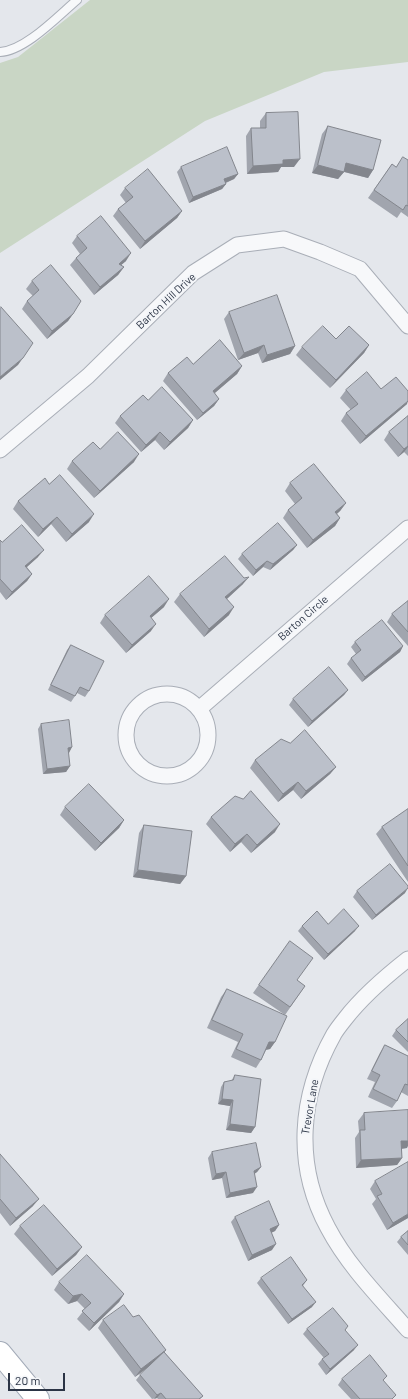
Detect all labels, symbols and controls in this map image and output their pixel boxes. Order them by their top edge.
street label: Barton Hill Drive [134,270,198,332]
street label: Barton Circle [275,593,331,643]
street label: Trevor Lane [299,1078,321,1136]
scale bar [10,1365,67,1391]
text: 20 m [15,1373,41,1387]

